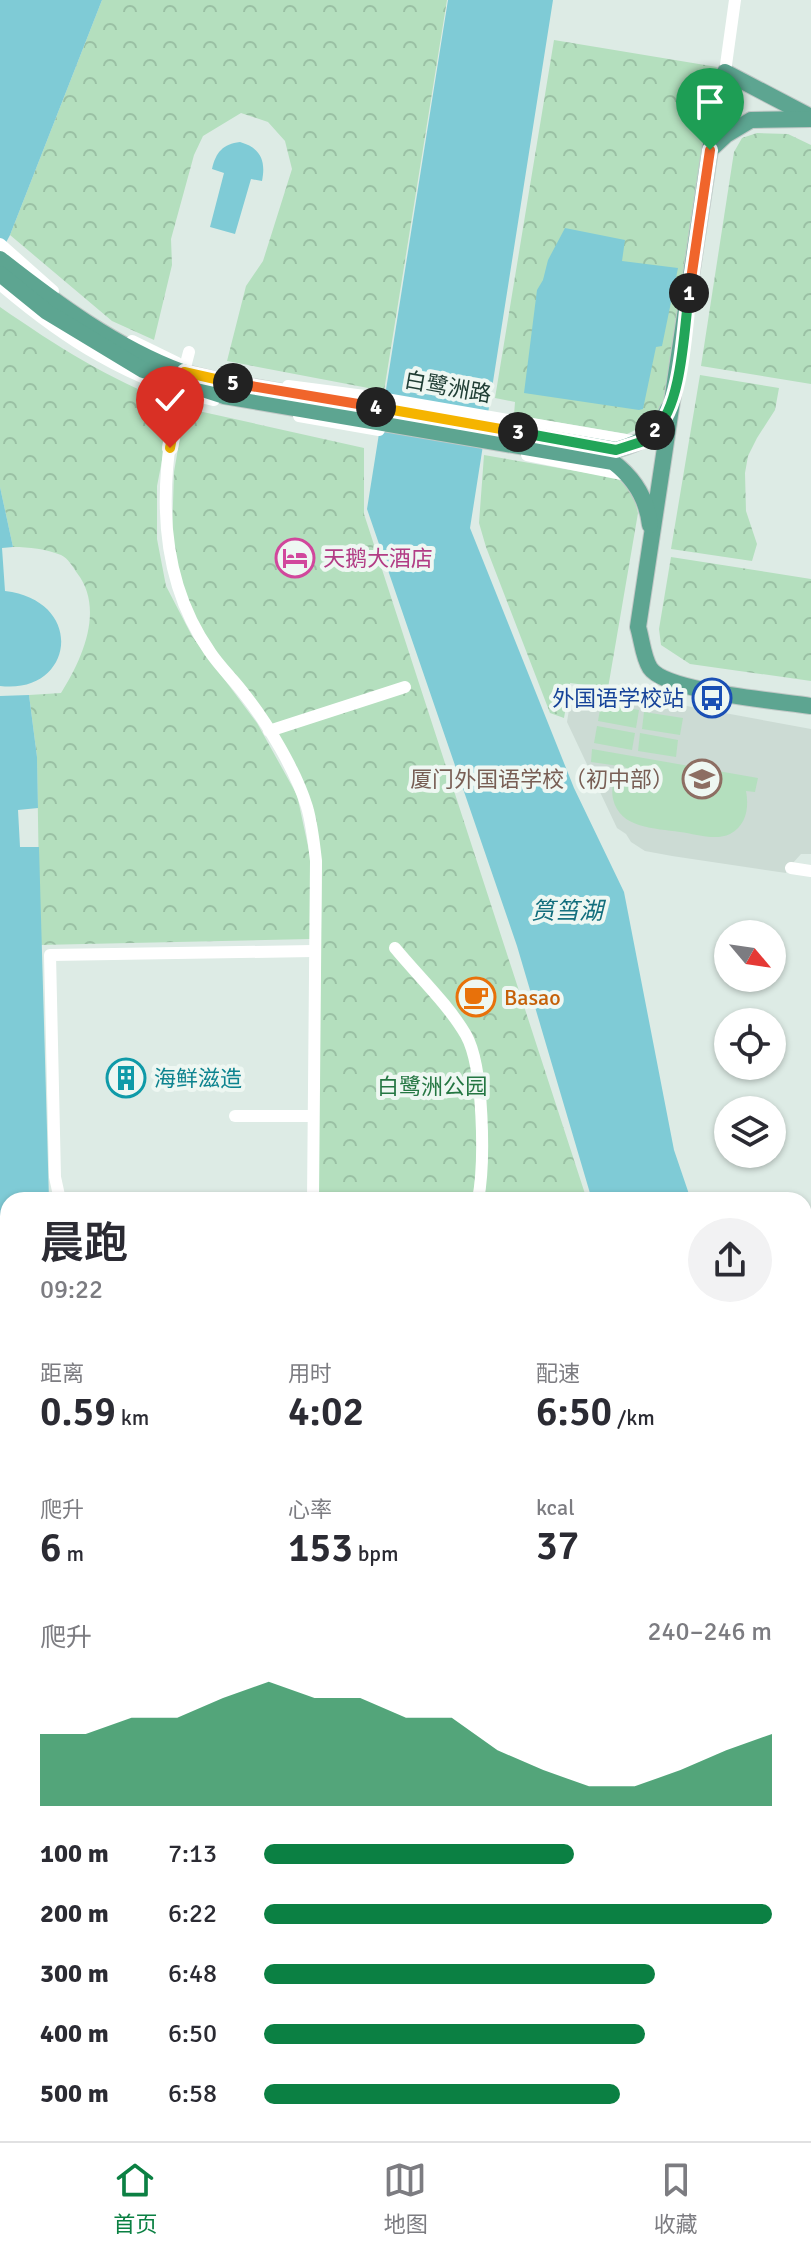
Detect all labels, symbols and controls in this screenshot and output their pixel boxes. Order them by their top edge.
pin [676,68,744,150]
icon: arrive [688,80,732,124]
pin: 1 [669,273,709,313]
text: 1 [683,279,695,306]
pin: 5 [213,363,253,403]
pin [136,366,204,448]
street label: 白鹭洲路 [402,366,494,408]
text: 5 [227,369,239,396]
icon: check [148,378,192,422]
pin: 4 [356,387,396,427]
text: 4 [370,393,382,420]
pin: 2 [635,410,675,450]
pin: 3 [498,412,538,452]
text: 2 [649,416,661,443]
text: 3 [512,418,524,445]
hotel icon: 天鹅大酒店 [274,537,316,579]
place label: 天鹅大酒店 [323,545,433,572]
bus stop icon: 外国语学校站 [691,677,733,719]
place label: 外国语学校站 [552,685,684,712]
school or university icon: 厦门外国语学校（初中部） [681,758,723,800]
place label: 厦门外国语学校（初中部） [410,766,674,793]
water label: 筼筜湖 [531,896,607,926]
north arrow [714,920,786,992]
map controls [714,920,786,1168]
cafe icon: Basao [455,976,497,1018]
place label: Basao [504,984,561,1011]
button: locate [714,1008,786,1080]
building icon: 海鲜滋造 [105,1057,147,1099]
place label: 海鲜滋造 [154,1065,242,1092]
park label: 白鹭洲公园 [377,1073,487,1100]
button: layers [714,1096,786,1168]
text: 晨跑 [40,1217,128,1271]
button: share [688,1218,772,1302]
text: 09:22 [40,1274,103,1306]
text: 距离 [40,1360,84,1387]
text: 用时 [288,1360,332,1387]
text: 配速 [536,1360,580,1387]
text: 0.59 [40,1387,116,1437]
text: 4:02 [288,1387,364,1437]
text: 6:50 [536,1387,612,1437]
text: km [116,1404,149,1431]
text: /km [612,1404,655,1431]
text: kcal [536,1494,575,1521]
text: 爬升 [40,1496,84,1523]
text: 心率 [288,1496,332,1523]
text: 37 [536,1521,579,1571]
text: 6 [40,1523,62,1573]
text: 153 [288,1523,353,1573]
text: m [62,1540,84,1567]
text: bpm [353,1540,398,1567]
text: 240–246 m [648,1616,772,1648]
text: 爬升 [40,1622,92,1654]
text: 100 m [40,1838,109,1870]
text: 7:13 [168,1838,217,1870]
text: 200 m [40,1898,109,1930]
text: 6:22 [168,1898,217,1930]
text: 300 m [40,1958,109,1990]
text: 6:48 [168,1958,217,1990]
text: 400 m [40,2018,109,2050]
text: 6:50 [168,2018,217,2050]
text: 500 m [40,2078,109,2110]
text: 6:58 [168,2078,217,2110]
tab: 首页 [113,2158,157,2238]
tab: 地图 [383,2158,428,2238]
tab: 收藏 [654,2158,698,2238]

